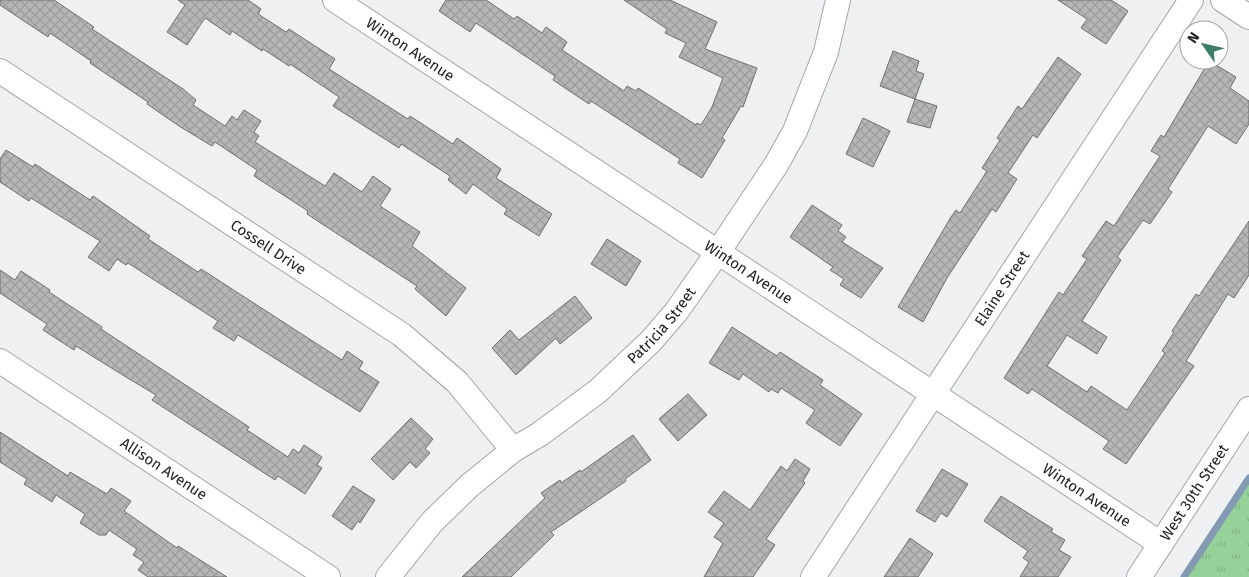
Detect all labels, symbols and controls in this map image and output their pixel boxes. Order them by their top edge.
street label: Winton Avenue [363,14,458,85]
north arrow [1179,20,1229,70]
text: N [1184,29,1203,47]
street label: Cossell Drive [227,216,310,279]
street label: Winton Avenue [701,237,796,308]
street label: Elaine Street [971,247,1034,329]
street label: Patricia Street [624,283,700,368]
street label: Allison Avenue [117,434,210,504]
street label: West 30th Street [1156,440,1233,544]
street label: Winton Avenue [1039,459,1134,531]

